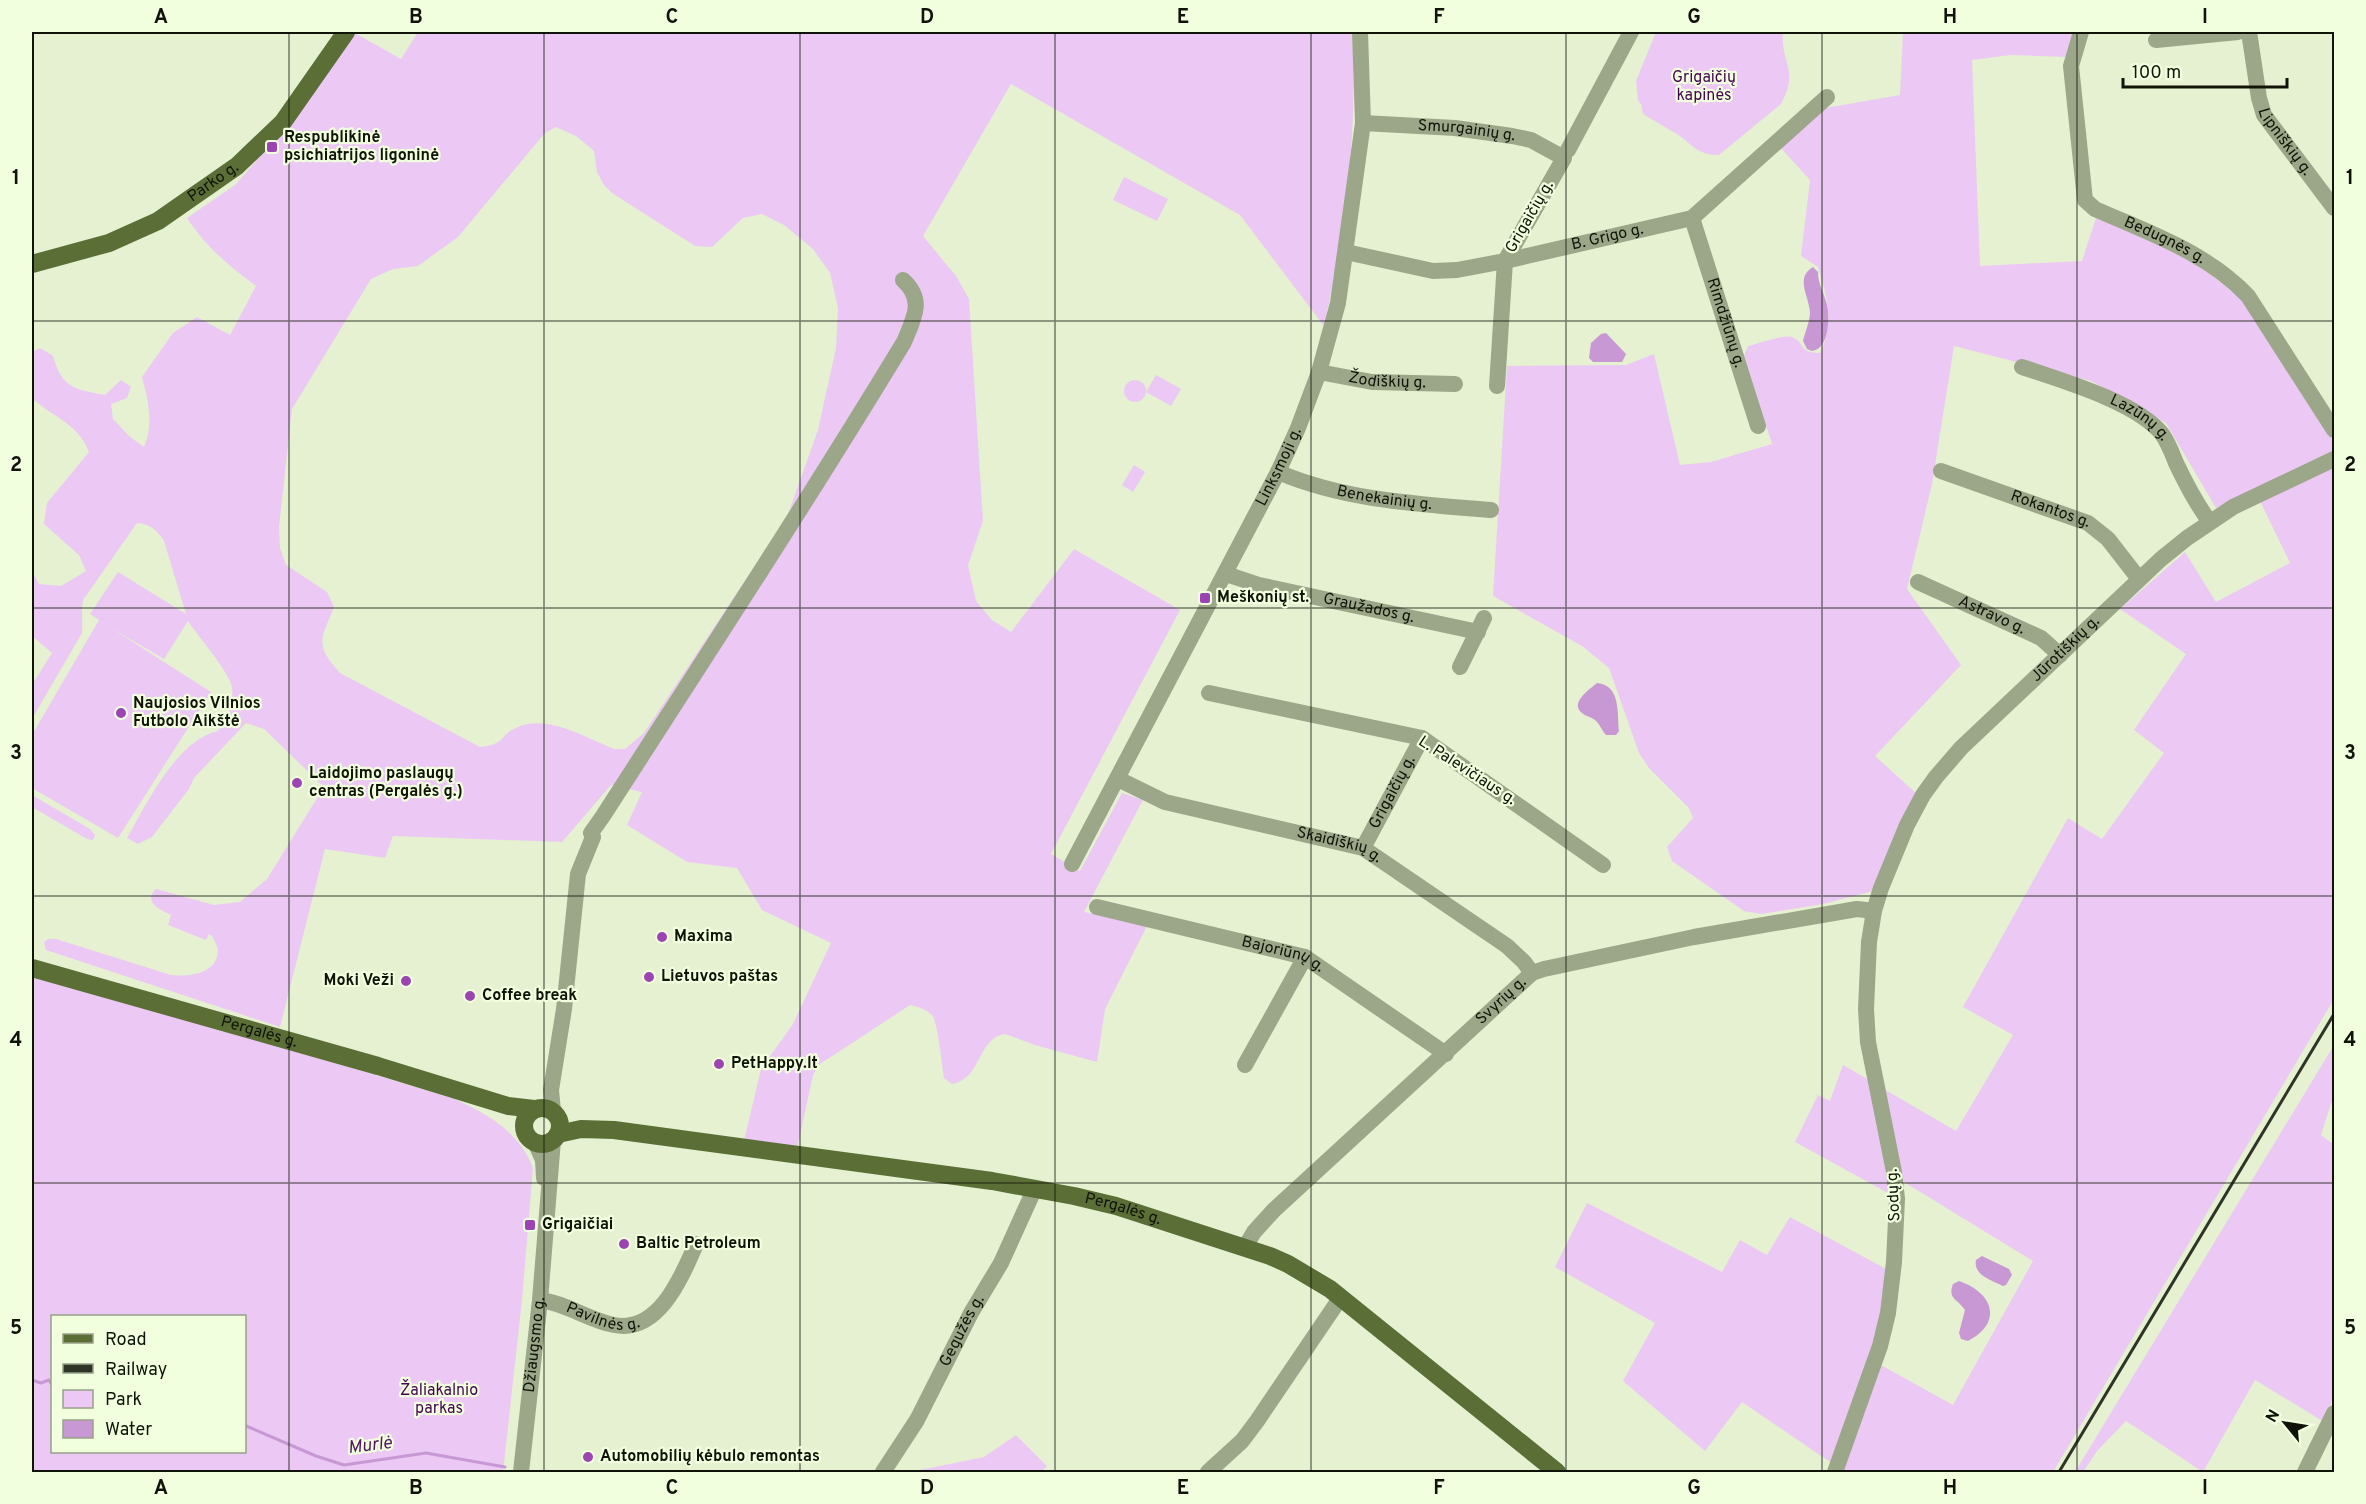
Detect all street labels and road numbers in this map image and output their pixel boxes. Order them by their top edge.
street label: Lipniškių g. [2253,106,2316,180]
street label: Smurgainių g. [1417,116,1517,146]
street label: Parko g. [184,158,243,207]
street label: Grigaičių g. [1501,177,1559,257]
street label: Bedugnės g. [2121,213,2209,269]
street label: B. Grigo g. [1569,219,1645,255]
street label: Rimdžiūnų g. [1702,275,1749,370]
street label: Žodiškių g. [1347,366,1426,393]
street label: Lazūnų g. [2107,390,2174,445]
street label: Linksmoji g. [1252,424,1307,510]
street label: Benekainių g. [1335,481,1433,515]
street label: Rokantos g. [2008,486,2093,533]
street label: Graužados g. [1321,589,1416,628]
street label: Astravo g. [1955,592,2028,639]
street label: Jūrotiškių g. [2027,612,2104,687]
street label: L. Palevičiaus g. [1414,732,1520,810]
street label: Grigaičių g. [1365,752,1421,833]
street label: Skaidiškių g. [1295,823,1386,868]
street label: Bajoriūnų g. [1239,932,1328,977]
street label: Svyrių g. [1472,973,1531,1029]
street label: Pergalės g. [218,1012,300,1053]
street label: Sodų g. [1883,1168,1905,1222]
street label: Pergalės g. [1083,1189,1164,1230]
street label: Gegužės g. [935,1291,989,1370]
street label: Džiaugsmo g. [520,1296,550,1394]
street label: Pavilnės g. [563,1298,643,1336]

